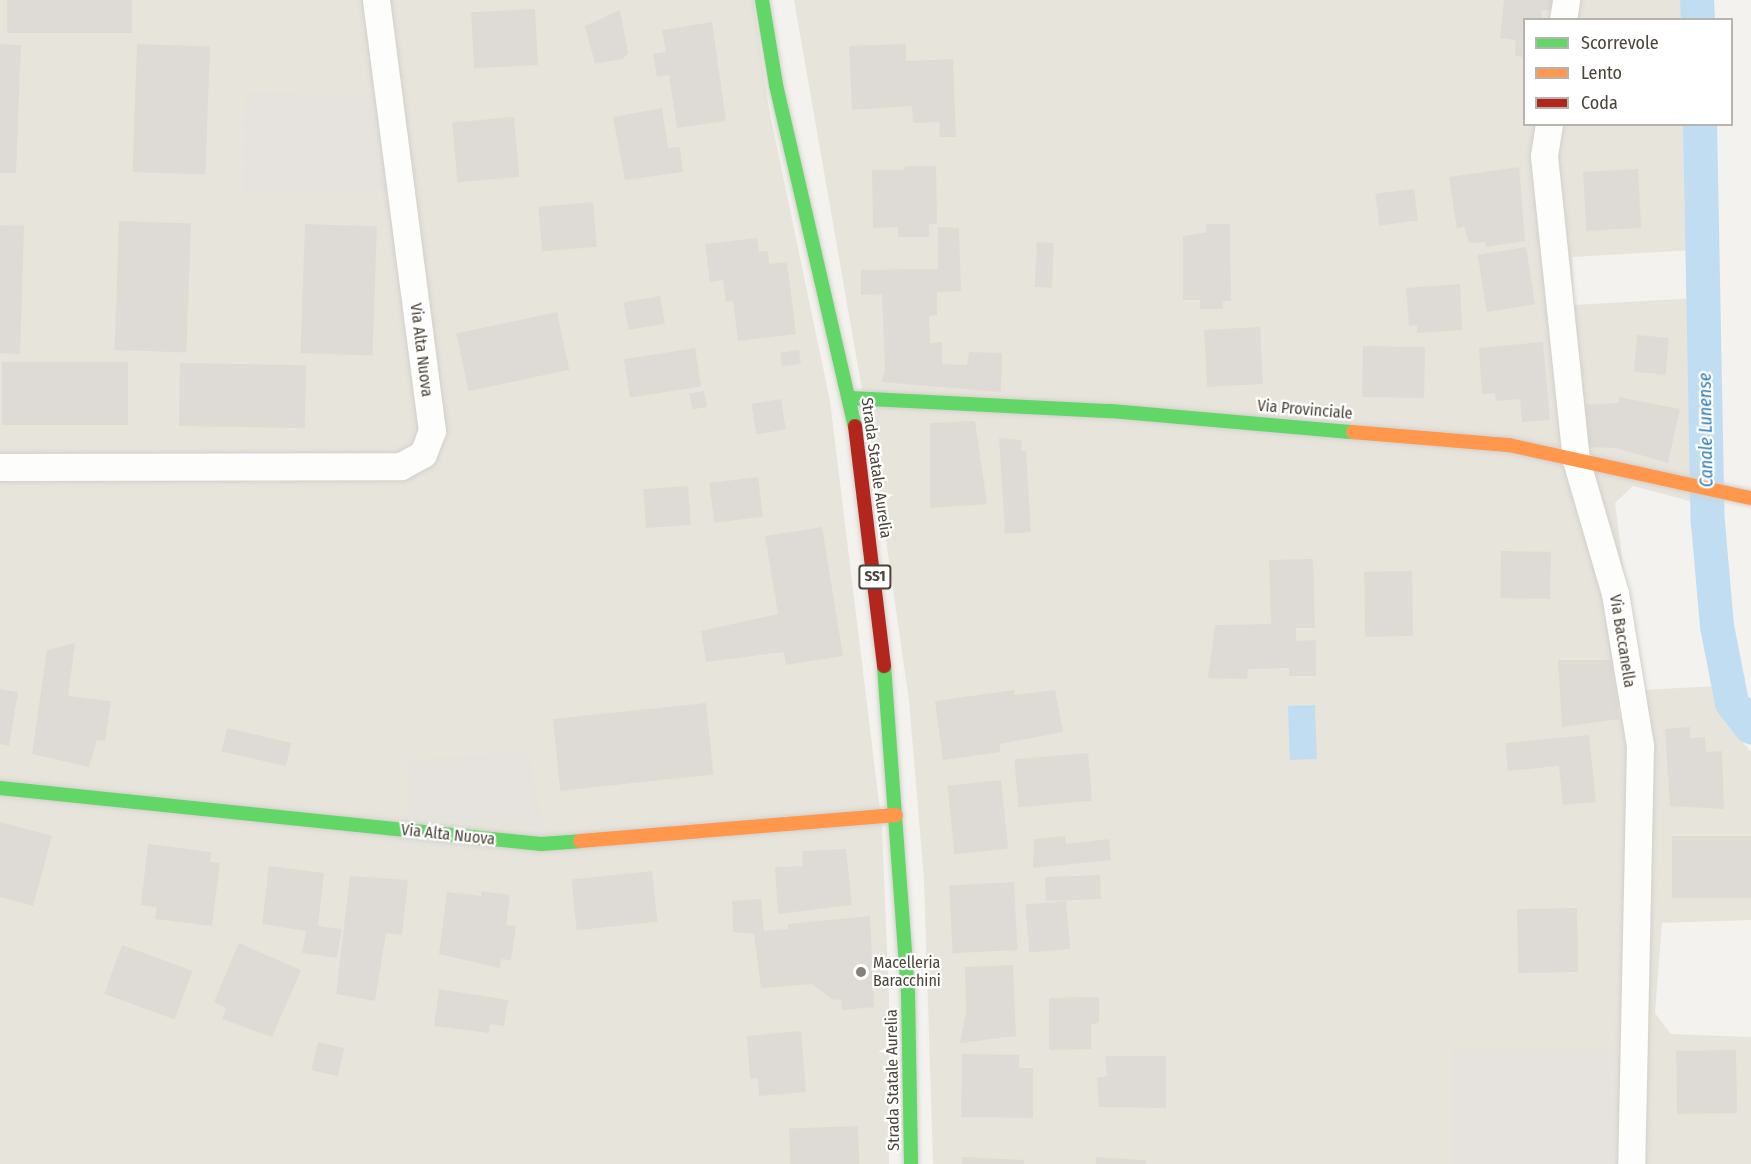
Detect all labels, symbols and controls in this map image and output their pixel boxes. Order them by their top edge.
legend [1523,18,1733,126]
text: Scorrevole [1581,32,1659,54]
text: Lento [1581,62,1622,84]
text: Coda [1581,92,1618,114]
street label: Via Alta Nuova [406,302,436,398]
water label: Canale Lunense [1694,373,1718,487]
street label: Via Provinciale [1257,396,1353,424]
street label: Strada Statale Aurelia [857,397,895,539]
road number: SS1 [857,565,893,589]
street label: Via Baccanella [1605,593,1639,689]
street label: Via Alta Nuova [400,821,496,849]
place label: Macelleria Baracchini [873,953,941,991]
marker: Macelleria Baracchini [854,965,868,979]
street label: Strada Statale Aurelia [882,1009,904,1151]

